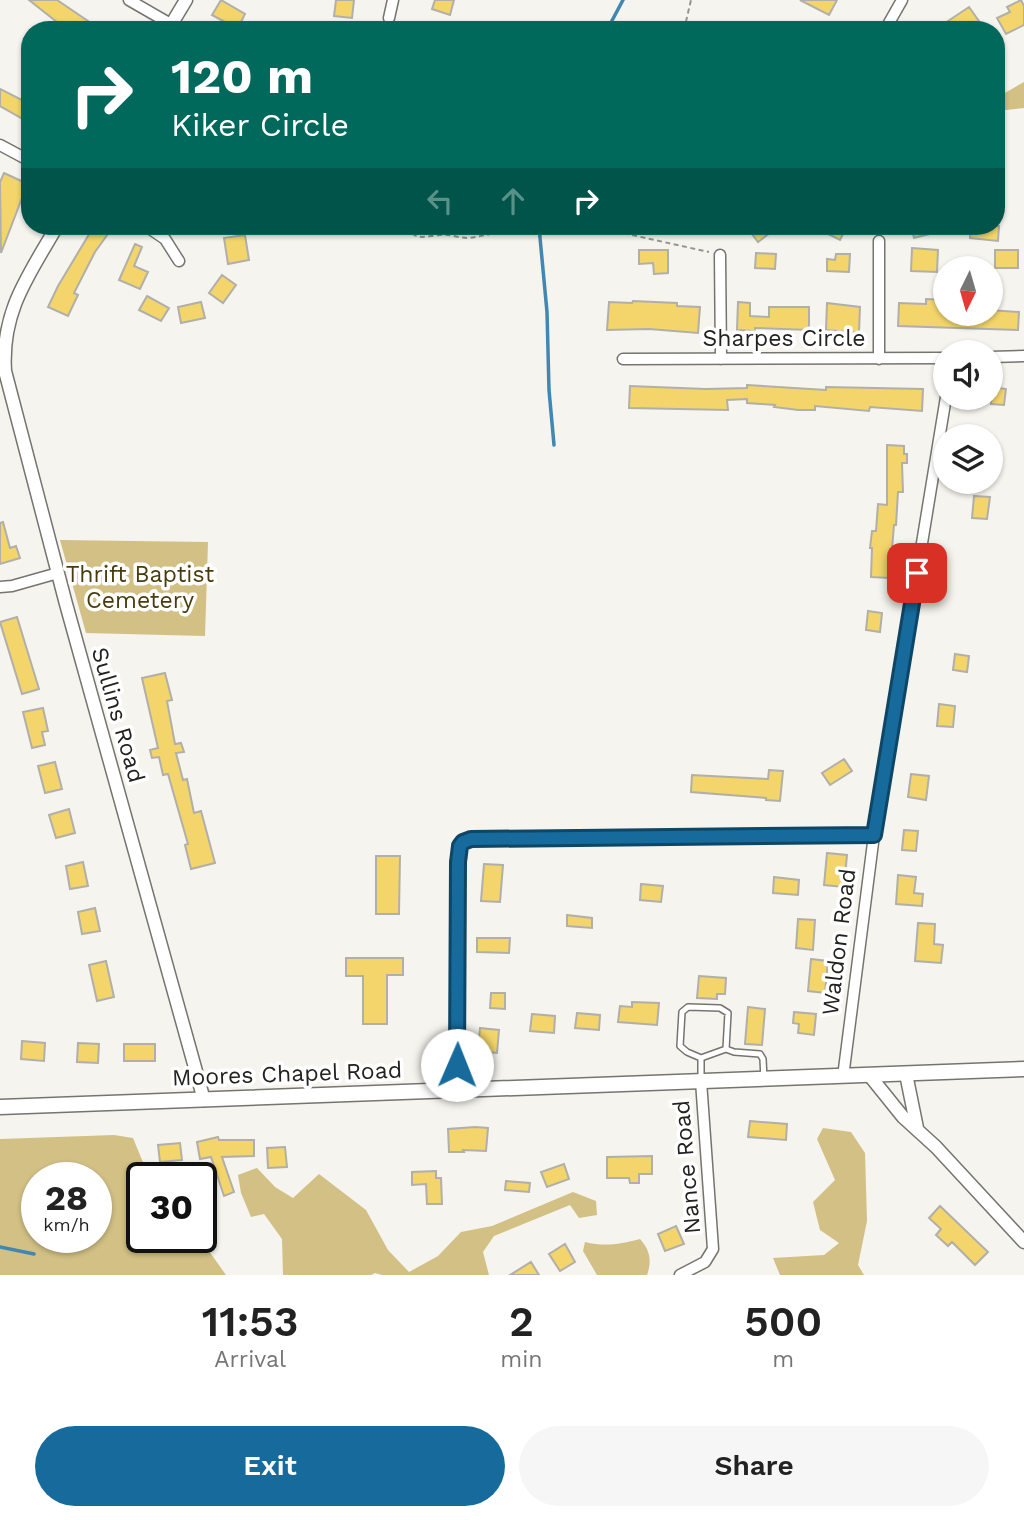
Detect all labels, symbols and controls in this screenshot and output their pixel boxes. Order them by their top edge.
text: 120 m [171,47,313,105]
icon: right [56,49,147,140]
text: Kiker Circle [171,106,349,144]
icon: left [421,182,459,220]
icon: ahead [494,182,532,220]
icon: right [567,182,605,220]
north arrow [933,256,1003,326]
map controls [933,256,1003,494]
street label: Sharpes Circle [702,325,866,352]
button: sound [933,340,1003,410]
button: layers [933,424,1003,494]
pin [887,543,947,603]
icon: arrive [898,554,936,592]
park label: Thrift Baptist Cemetery [66,561,215,614]
street label: Sullins Road [86,644,150,786]
street label: Waldon Road [817,867,861,1017]
position arrow [420,1028,494,1102]
street label: Moores Chapel Road [171,1056,403,1092]
street label: Nance Road [668,1099,706,1235]
speed limit sign: 30 [126,1162,217,1253]
text: 28 [45,1177,88,1219]
text: km/h [43,1214,90,1235]
text: 11:53 [202,1297,299,1346]
text: 2 [509,1297,534,1346]
text: 500 [744,1297,822,1346]
text: Arrival [214,1346,286,1373]
text: min [500,1346,543,1373]
text: m [772,1346,794,1373]
button: Exit [35,1426,505,1506]
button: Share [519,1426,989,1506]

